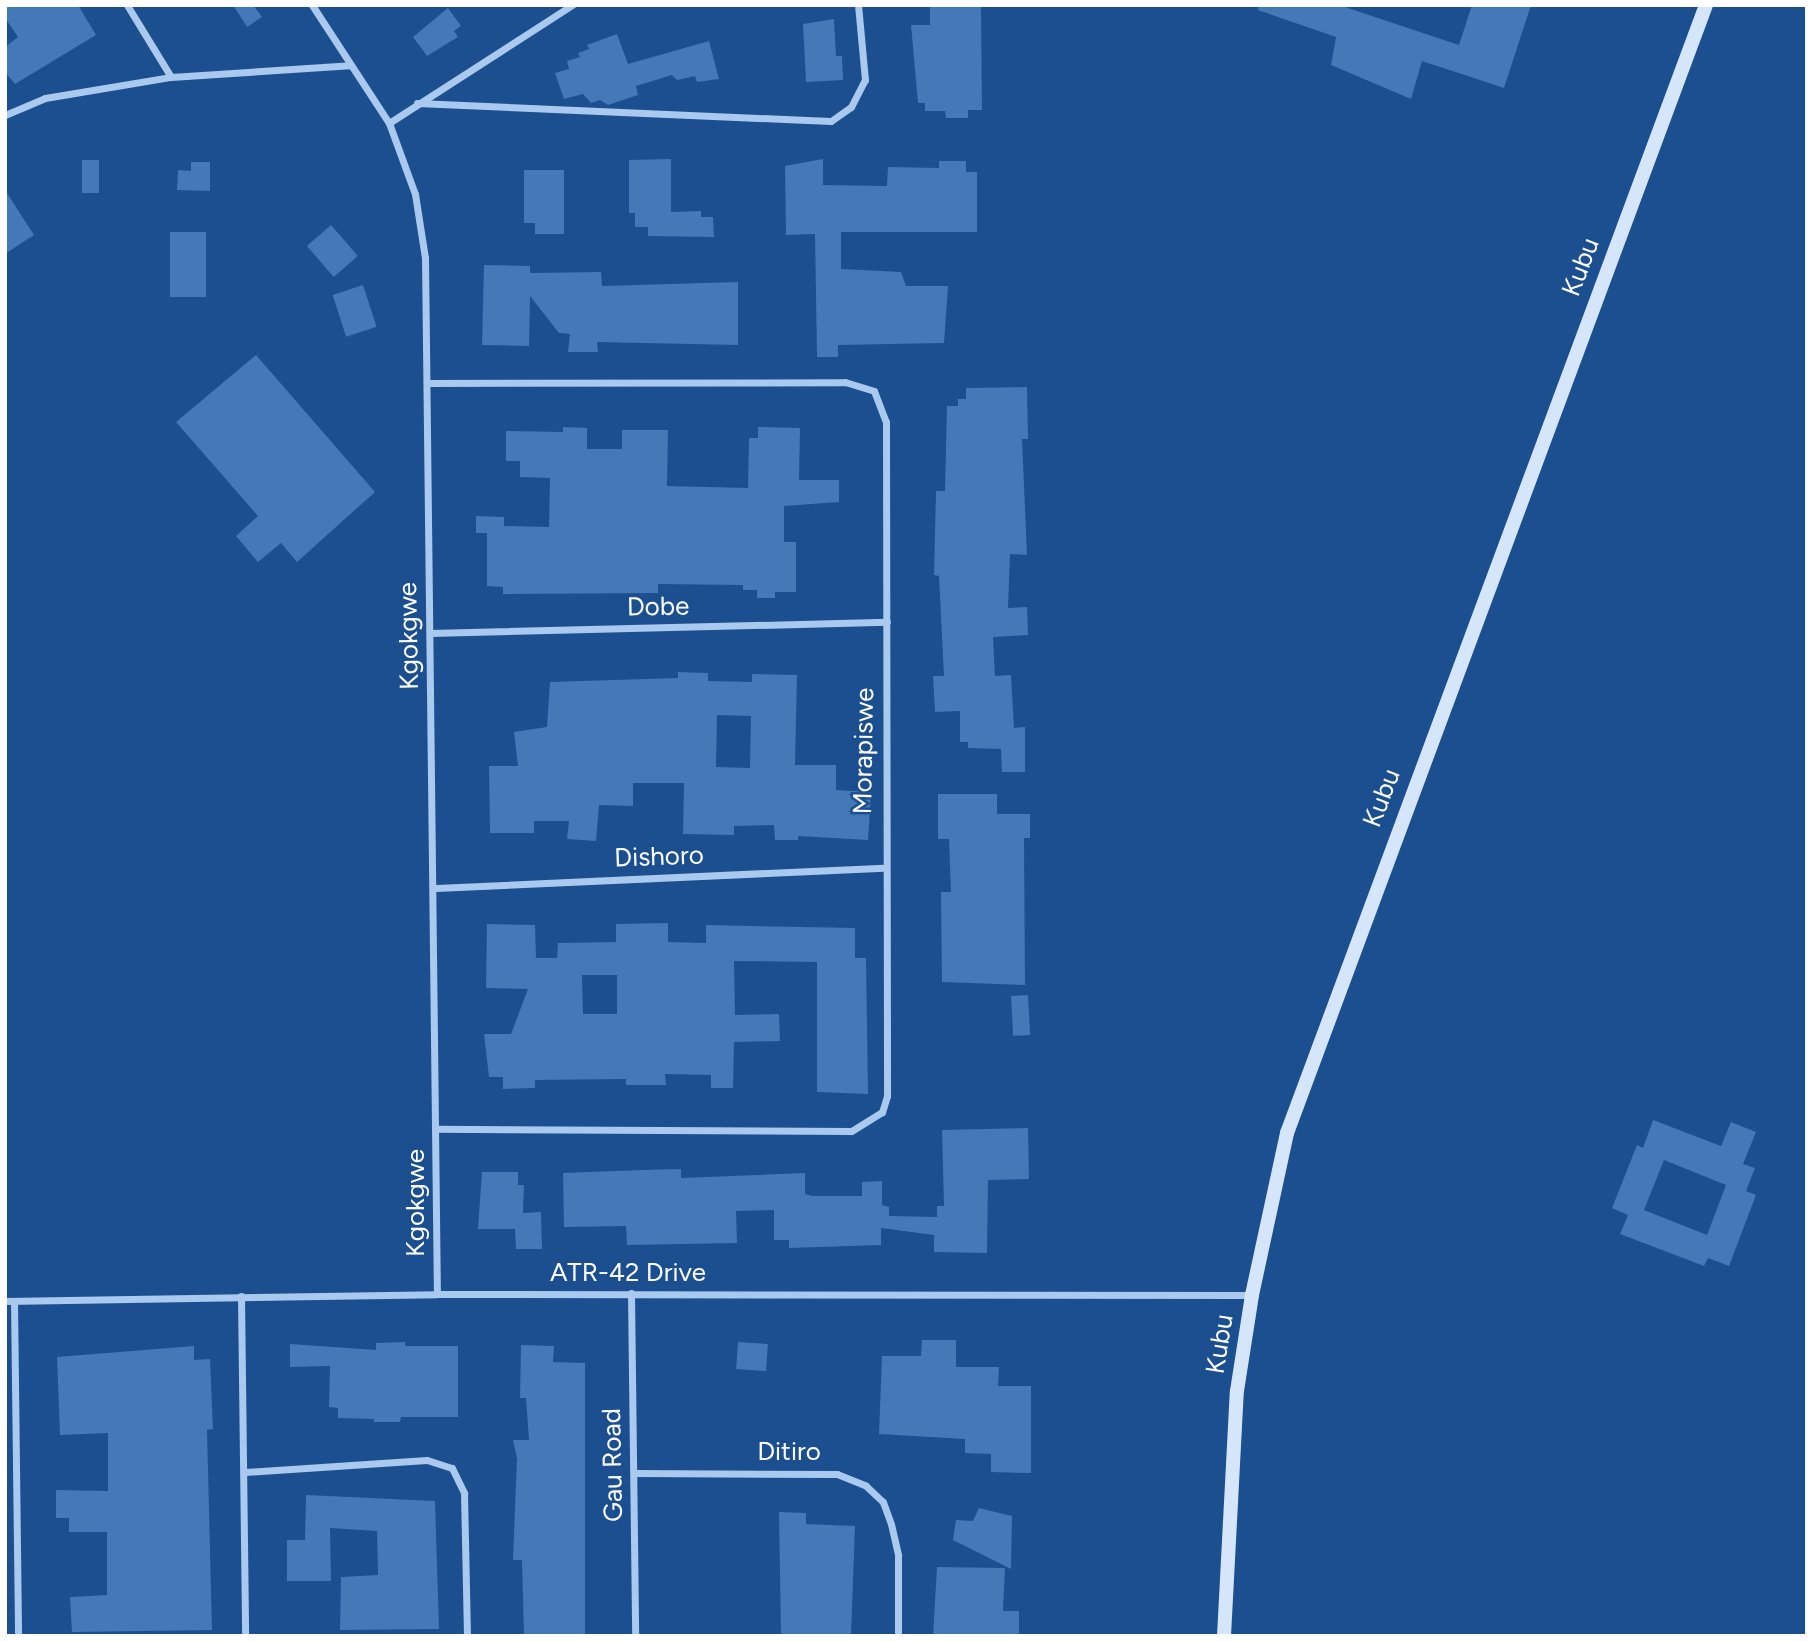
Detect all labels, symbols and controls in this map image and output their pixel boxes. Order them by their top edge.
street label: Kubu [1556,233,1606,301]
street label: Kgokgwe [392,582,426,690]
street label: Dobe [627,591,689,623]
street label: Morapiswe [847,687,881,815]
street label: Kubu [1357,764,1407,832]
street label: Dishoro [614,840,704,874]
street label: Kgokgwe [400,1149,432,1257]
street label: ATR-42 Drive [550,1257,706,1289]
street label: Kubu [1200,1312,1240,1376]
street label: Gau Road [596,1408,630,1522]
street label: Ditiro [757,1436,821,1468]

